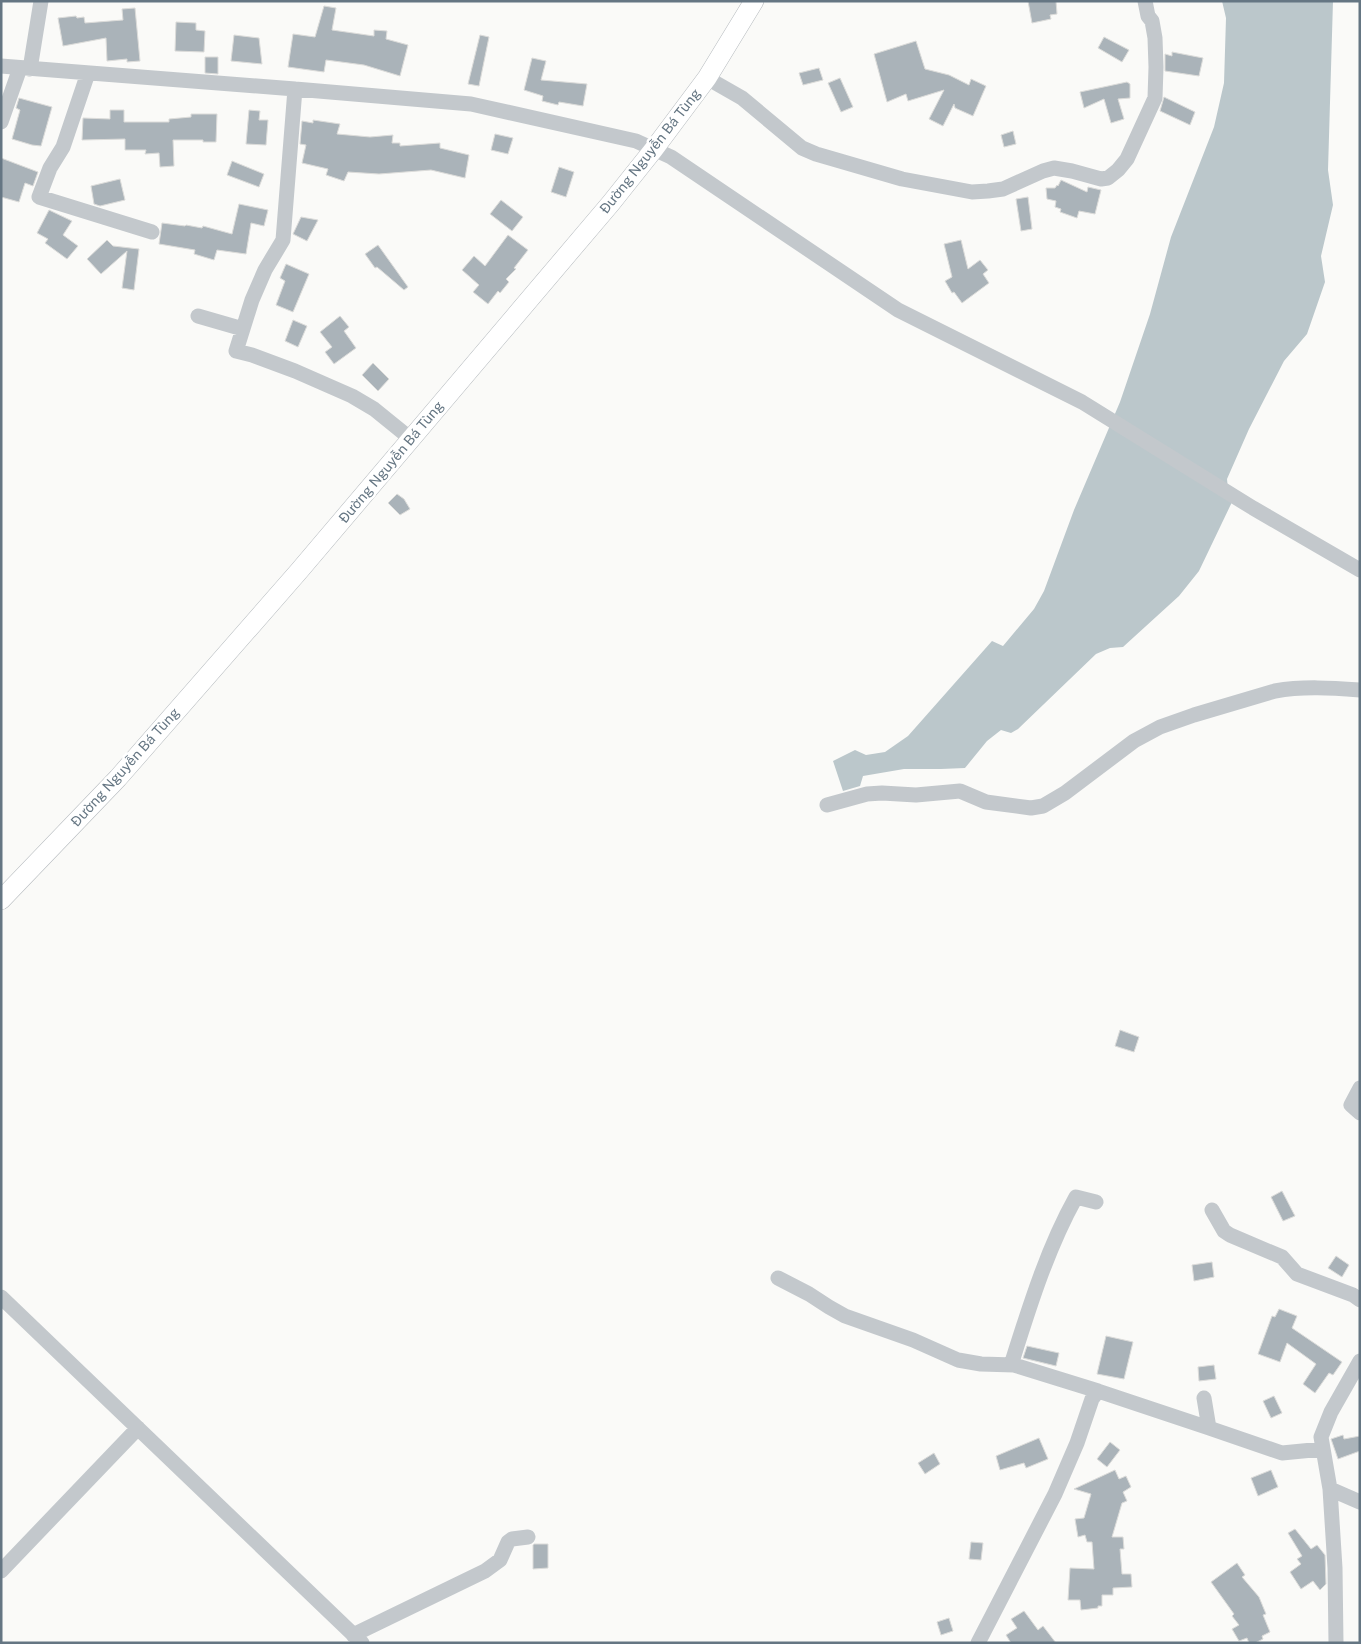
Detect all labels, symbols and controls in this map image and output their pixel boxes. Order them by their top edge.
street label: Đường Nguyễn Bá Tùng [596,85,704,217]
street label: Đường Nguyễn Bá Tùng [335,398,447,526]
street label: Đường Nguyễn Bá Tùng [67,704,183,830]

